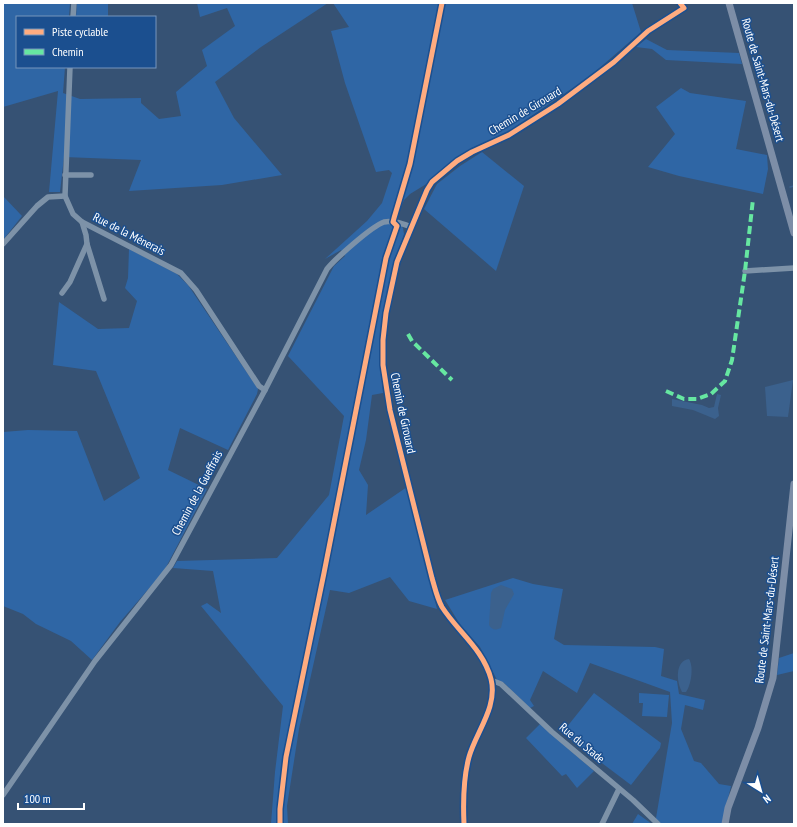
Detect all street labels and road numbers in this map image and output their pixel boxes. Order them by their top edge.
street label: Route de Saint-Mars-du-Désert [739,16,788,144]
street label: Chemin de Girouard [486,83,564,138]
street label: Rue de la Ménerais [91,209,168,258]
street label: Chemin de Girouard [388,371,419,455]
street label: Chemin de la Gueffrais [168,448,225,538]
street label: Route de Saint-Mars-du-Désert [751,555,782,684]
street label: Rue du Stade [557,719,608,766]

